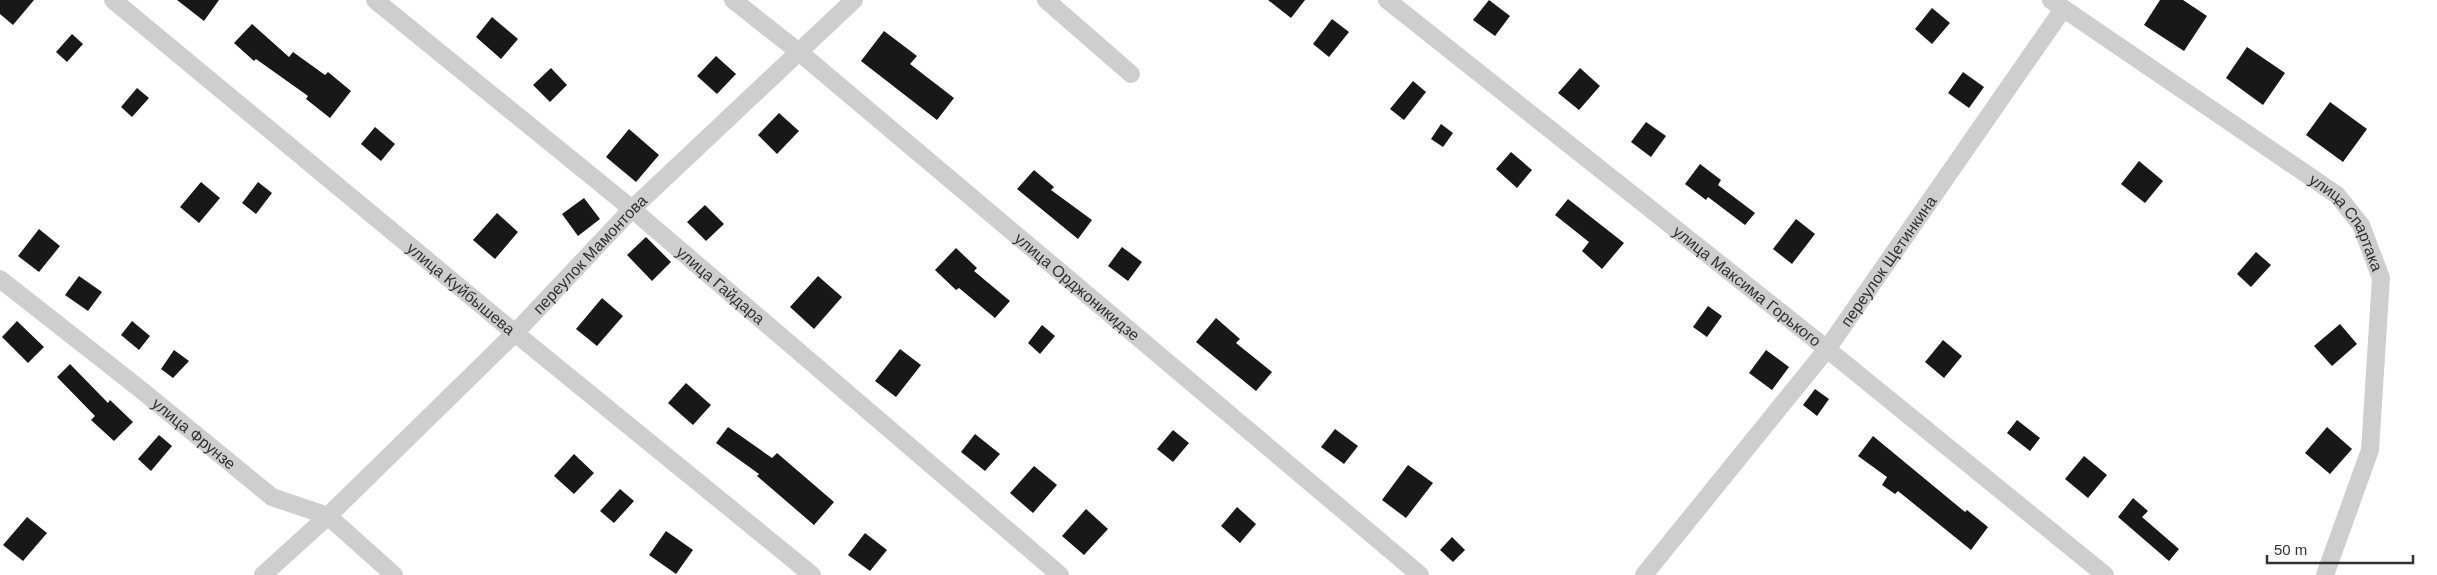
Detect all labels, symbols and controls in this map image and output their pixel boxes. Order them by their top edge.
street label: улица Спартака [2306,170,2386,274]
street label: переулок Мамонтова [529,191,650,317]
street label: переулок Щетинкина [1837,192,1939,329]
street label: улица Максима Горького [1670,222,1825,350]
street label: улица Орджоникидзе [1012,229,1143,344]
street label: улица Куйбышева [404,239,518,338]
street label: улица Гайдара [673,243,768,327]
street label: улица Фрунзе [149,394,239,472]
scale bar [2267,532,2413,564]
text: 50 m [2274,541,2307,558]

